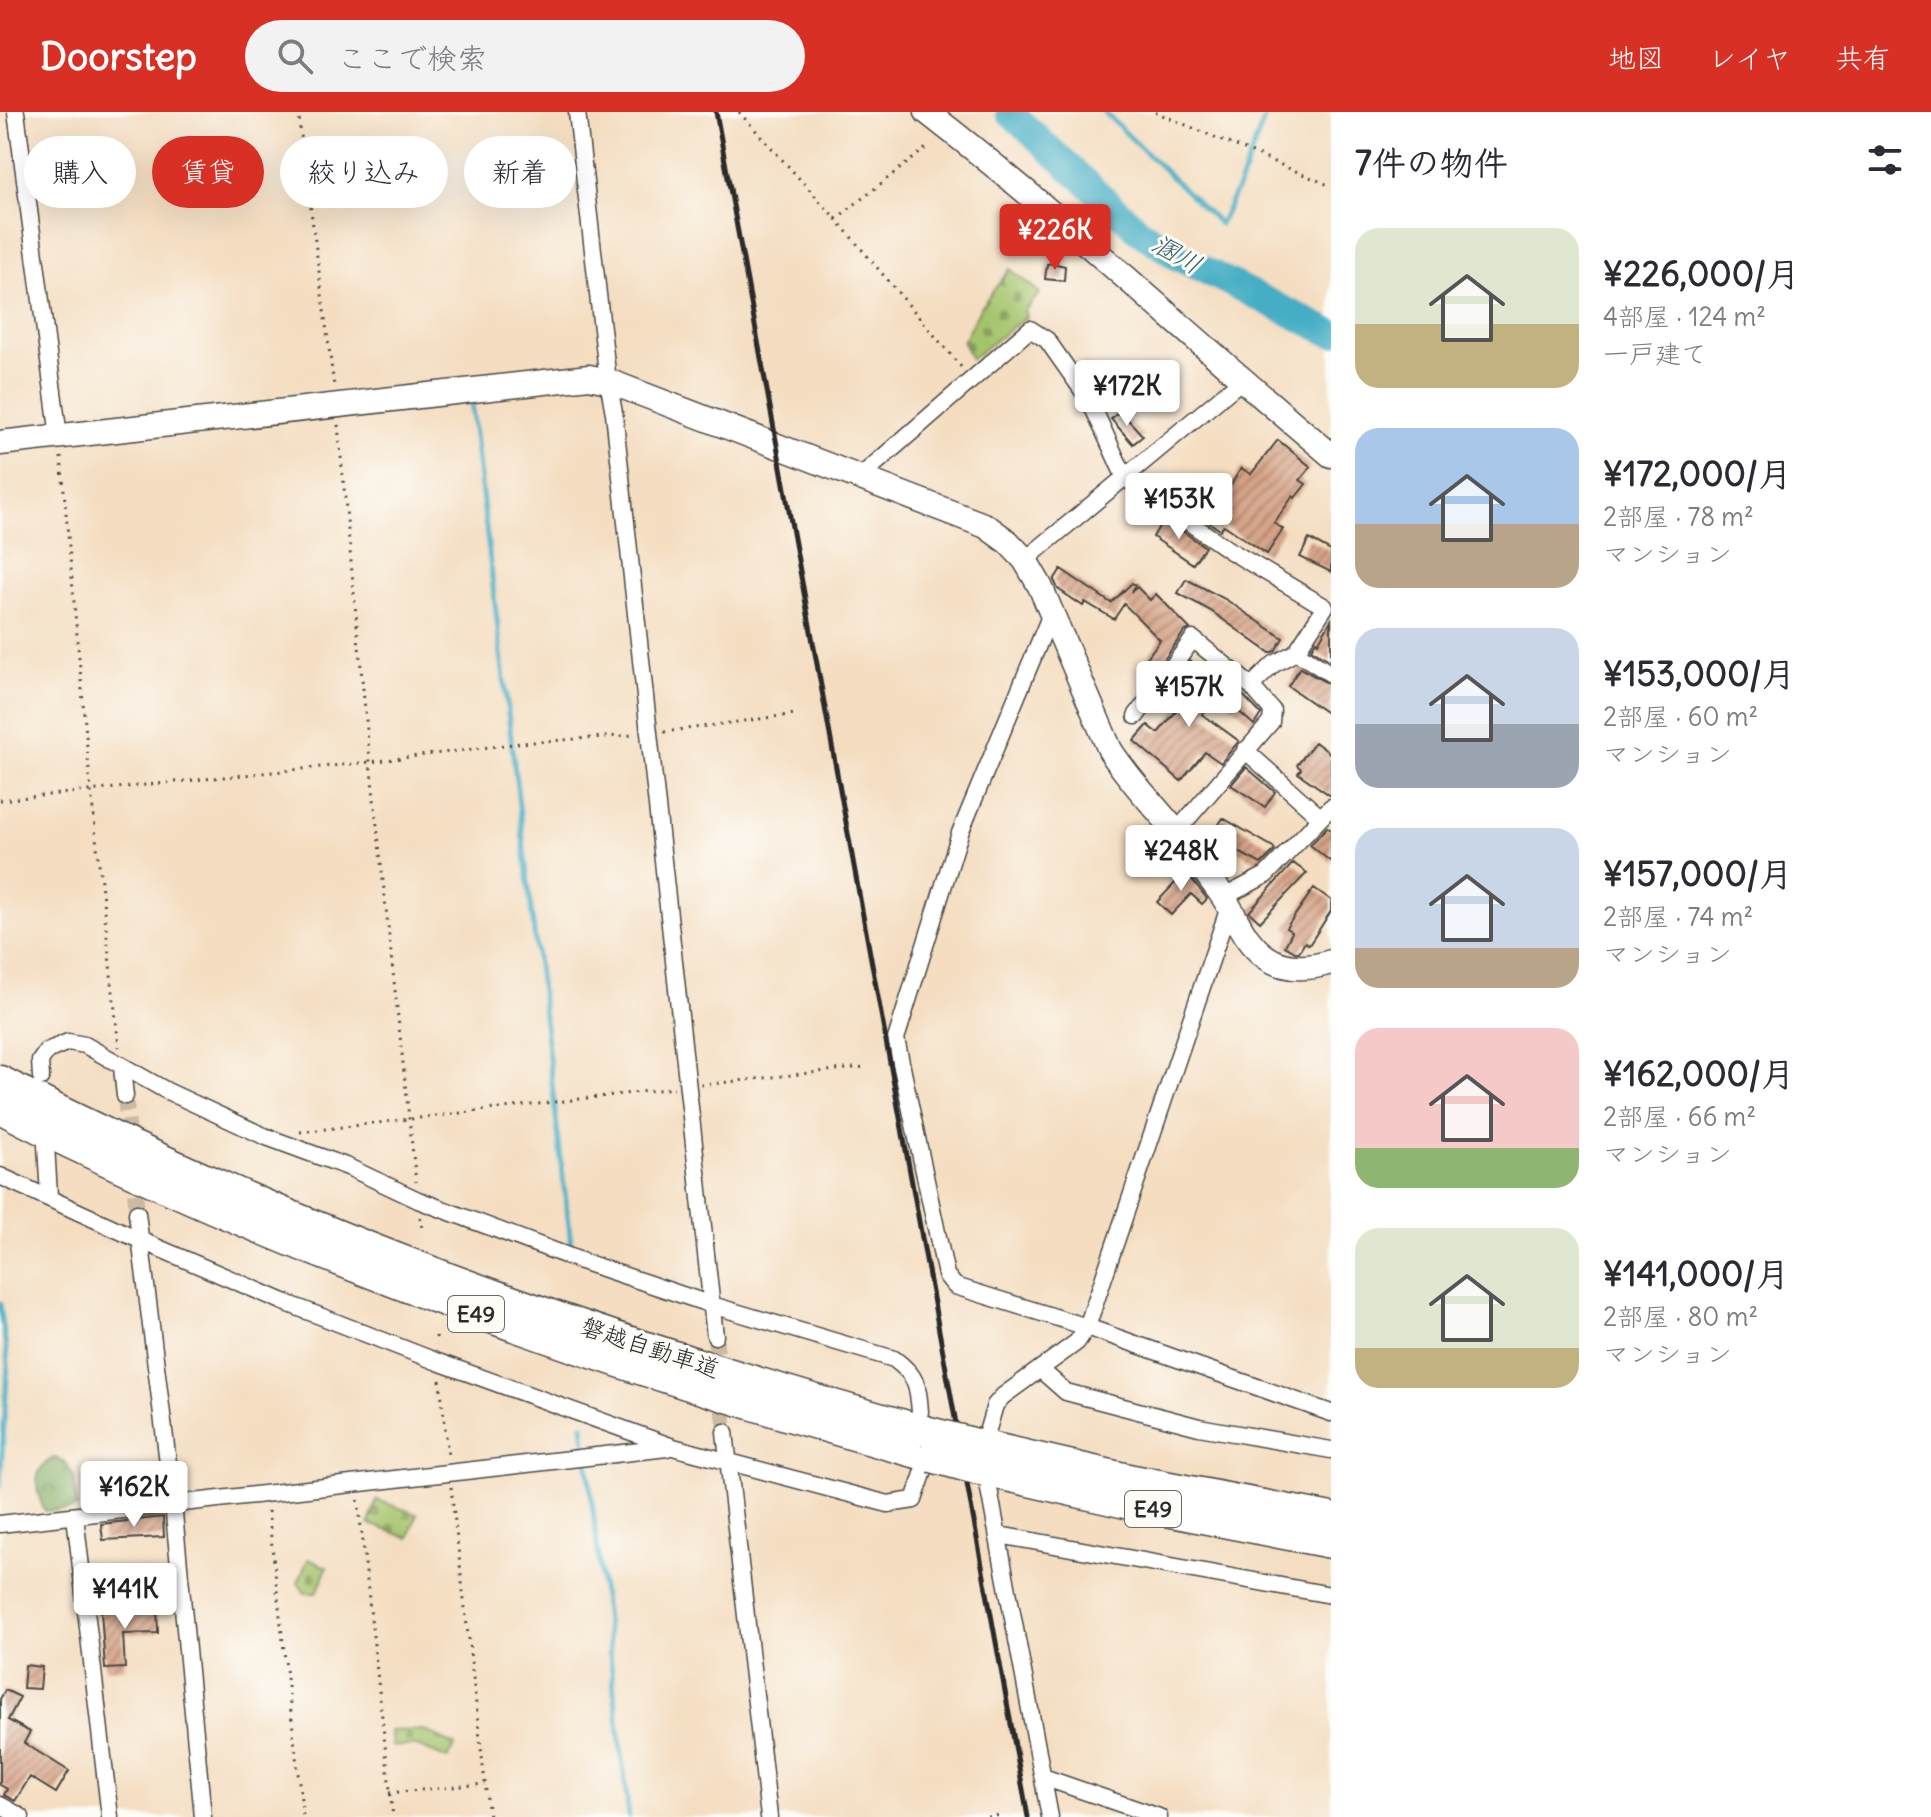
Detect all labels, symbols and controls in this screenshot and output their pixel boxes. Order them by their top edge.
search box [245,20,805,92]
text: Doorstep [40,33,197,80]
icon: search [273,34,317,78]
text: ここで検索 [337,39,487,77]
text: 地図 [1608,40,1664,76]
text: レイヤ [1708,40,1791,76]
text: 共有 [1835,40,1891,76]
chip: 購入 [24,136,136,208]
chip: 賃貸 [152,136,264,208]
chip: 絞り込み [280,136,448,208]
chip: 新着 [464,136,576,208]
icon: filters [1863,138,1907,182]
text: 7件の物件 [1355,141,1508,184]
pin: ¥226K [999,204,1111,272]
text: ¥226K [1018,213,1092,246]
water label: 溷川 [1146,226,1208,281]
text: ¥226,000/月 [1603,252,1800,295]
icon: home [1419,260,1515,356]
text: 4部屋 · 124 m² [1603,300,1766,333]
text: 一戸建て [1603,337,1707,370]
pin: ¥172K [1071,360,1183,428]
text: ¥172K [1093,369,1161,402]
text: ¥172,000/月 [1603,452,1792,495]
icon: home [1419,460,1515,556]
pin: ¥153K [1123,473,1235,541]
text: ¥153K [1143,482,1215,515]
text: 2部屋 · 78 m² [1603,500,1754,533]
text: マンション [1603,537,1732,570]
text: ¥153,000/月 [1603,652,1795,695]
icon: home [1419,660,1515,756]
pin: ¥157K [1133,661,1245,729]
text: ¥157K [1154,670,1224,703]
text: 2部屋 · 60 m² [1603,700,1758,733]
text: マンション [1603,737,1732,770]
pin: ¥248K [1125,825,1237,893]
text: ¥248K [1143,834,1219,867]
text: ¥157,000/月 [1603,852,1793,895]
icon: home [1419,860,1515,956]
text: 2部屋 · 74 m² [1603,900,1753,933]
text: マンション [1603,937,1732,970]
text: ¥162,000/月 [1603,1052,1795,1095]
icon: home [1419,1060,1515,1156]
text: 2部屋 · 66 m² [1603,1100,1756,1133]
text: マンション [1603,1137,1732,1170]
text: ¥141,000/月 [1603,1252,1789,1295]
icon: home [1419,1260,1515,1356]
road number: E49 [448,1296,504,1332]
text: 2部屋 · 80 m² [1603,1300,1758,1333]
street label: 磐越自動車道 [577,1311,723,1384]
text: マンション [1603,1337,1732,1370]
pin: ¥162K [78,1461,190,1529]
text: ¥162K [99,1470,169,1503]
road number: E49 [1125,1491,1181,1527]
pin: ¥141K [69,1563,181,1631]
text: ¥141K [92,1572,158,1605]

